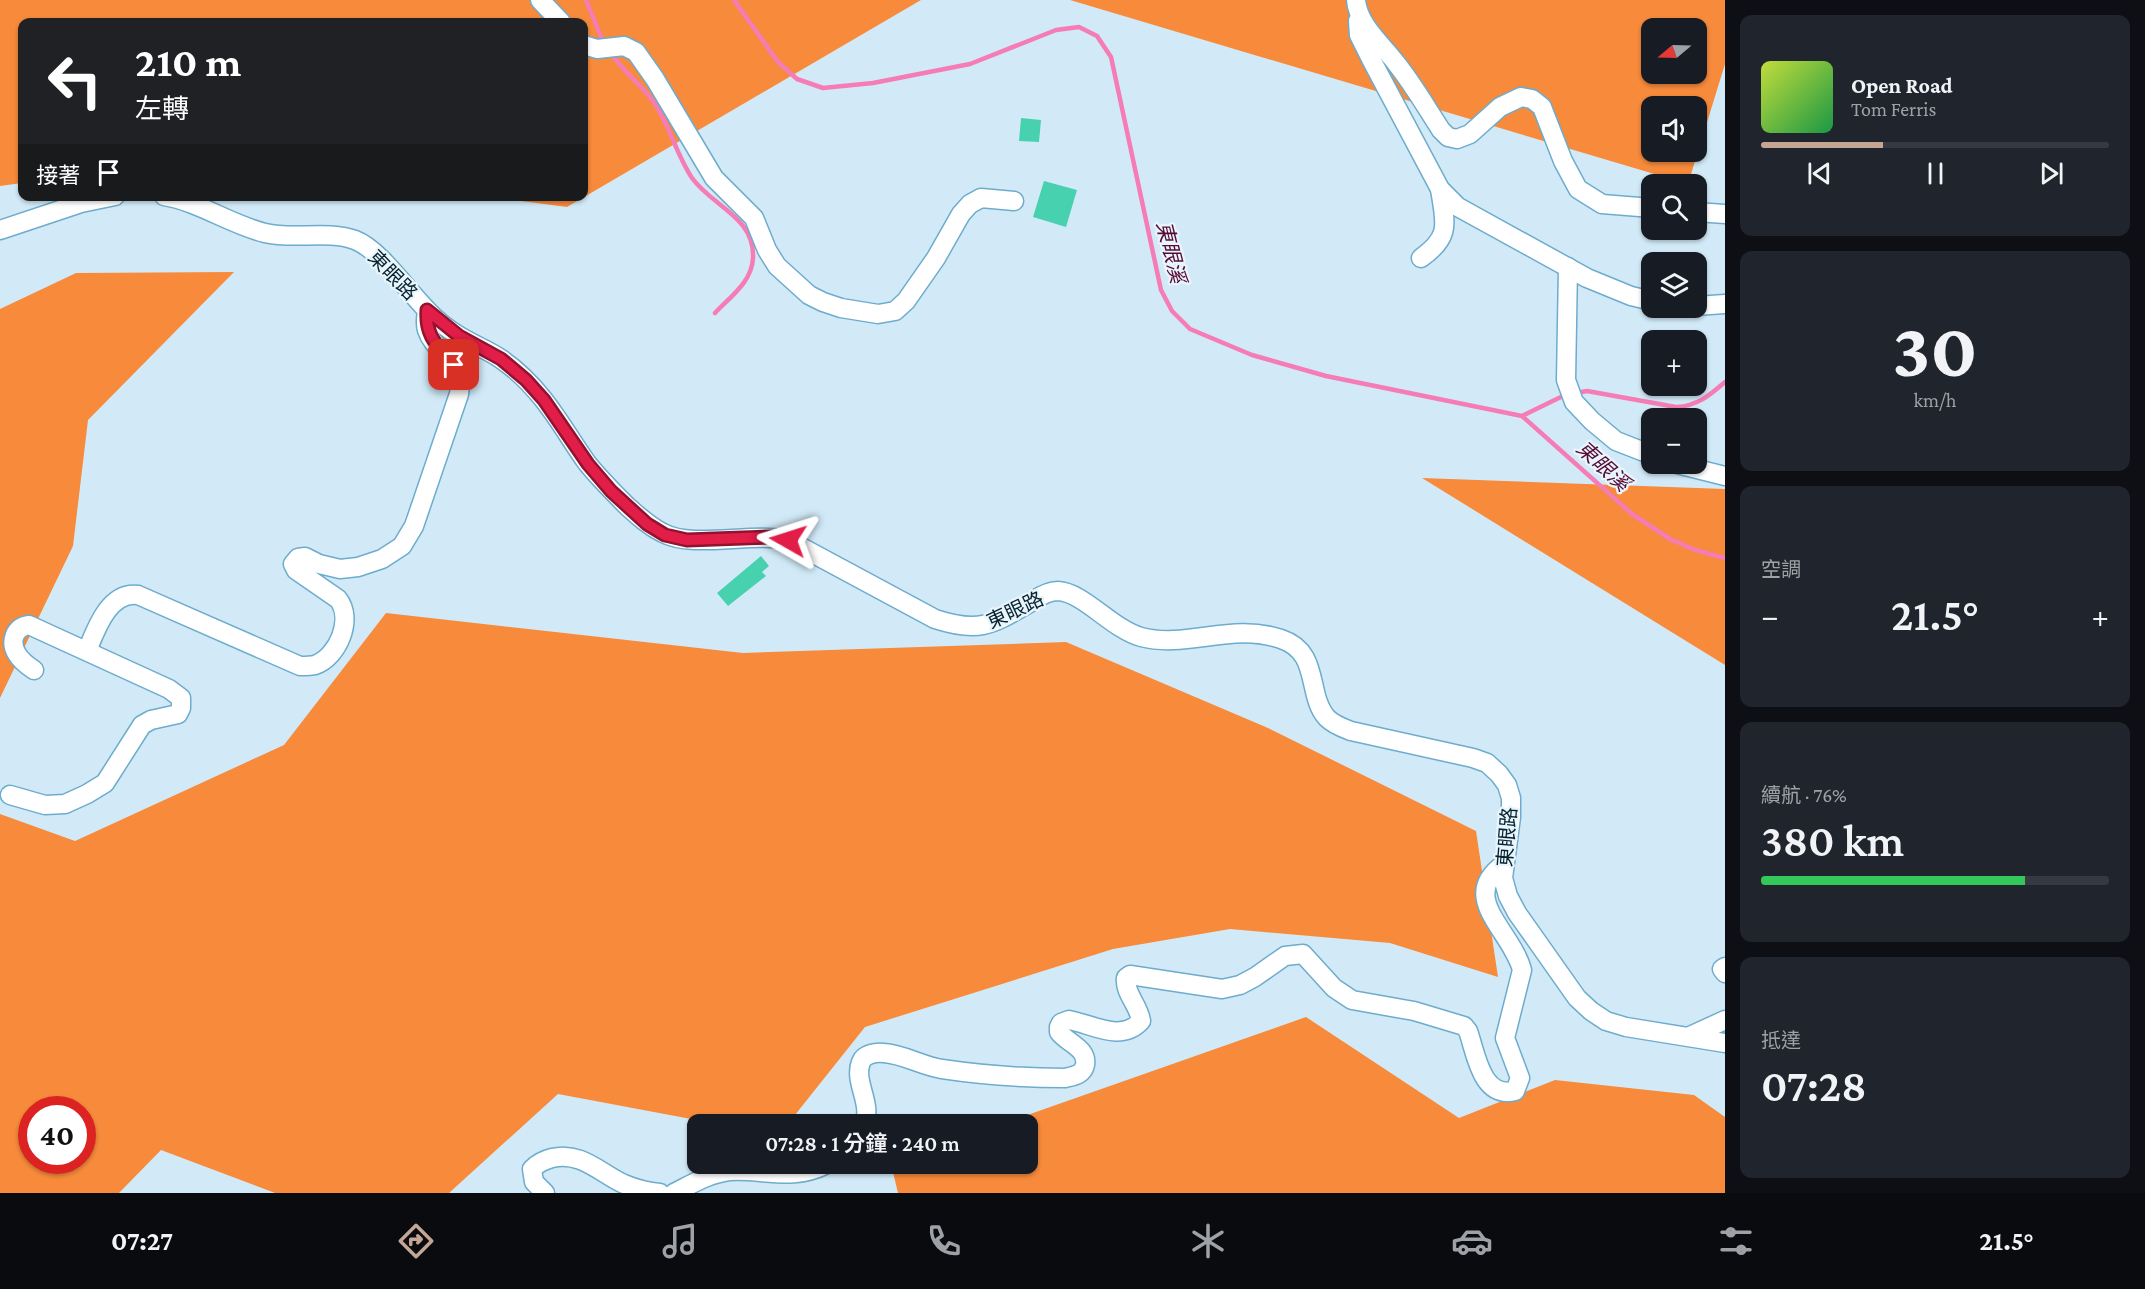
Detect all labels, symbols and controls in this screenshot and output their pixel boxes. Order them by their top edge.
north arrow [1641,18,1707,84]
map controls [1641,18,1707,474]
text: 210 m [135,38,241,85]
icon: left [36,42,114,120]
text: Open Road [1851,73,1953,98]
text: 左轉 [135,94,189,124]
button: sound [1641,96,1707,162]
text: Tom Ferris [1851,98,1936,120]
icon: arrive [92,156,125,189]
icon: previous [1803,157,1836,190]
icon: pause [1919,157,1952,190]
icon: next [2035,157,2068,190]
text: 接著 [36,163,80,188]
button: search [1641,174,1707,240]
water label: 東眼溪 [1152,219,1191,288]
street label: 東眼路 [364,246,422,304]
button: layers [1641,252,1707,318]
text: 30 [1892,306,1978,393]
button: + [1641,330,1707,396]
pin [428,339,479,390]
icon: arrive [437,348,470,381]
text: km/h [1913,389,1957,411]
button: − [1641,408,1707,474]
water label: 東眼溪 [1572,436,1637,498]
position arrow [756,508,820,572]
text: 空調 [1761,558,1801,580]
street label: 東眼路 [983,587,1047,633]
text: 21.5° [1891,590,1979,640]
text: − [1761,597,1778,634]
text: + [2092,597,2109,634]
text: 續航 · 76% [1761,784,1847,806]
street label: 東眼路 [1493,806,1521,868]
text: 380 km [1761,816,1904,866]
text: 抵達 [1761,1029,1801,1051]
text: 07:28 [1761,1061,1867,1111]
speed limit sign: 40 [18,1096,96,1174]
text: 07:28 · 1 分鐘 · 240 m [765,1131,960,1156]
icon: directions [395,1220,437,1262]
icon: music [659,1220,701,1262]
icon: phone [923,1220,965,1262]
icon: climate [1187,1220,1229,1262]
icon: car [1451,1220,1493,1262]
icon: filters [1715,1220,1757,1262]
text: 07:27 [111,1226,173,1256]
text: 21.5° [1979,1226,2034,1256]

